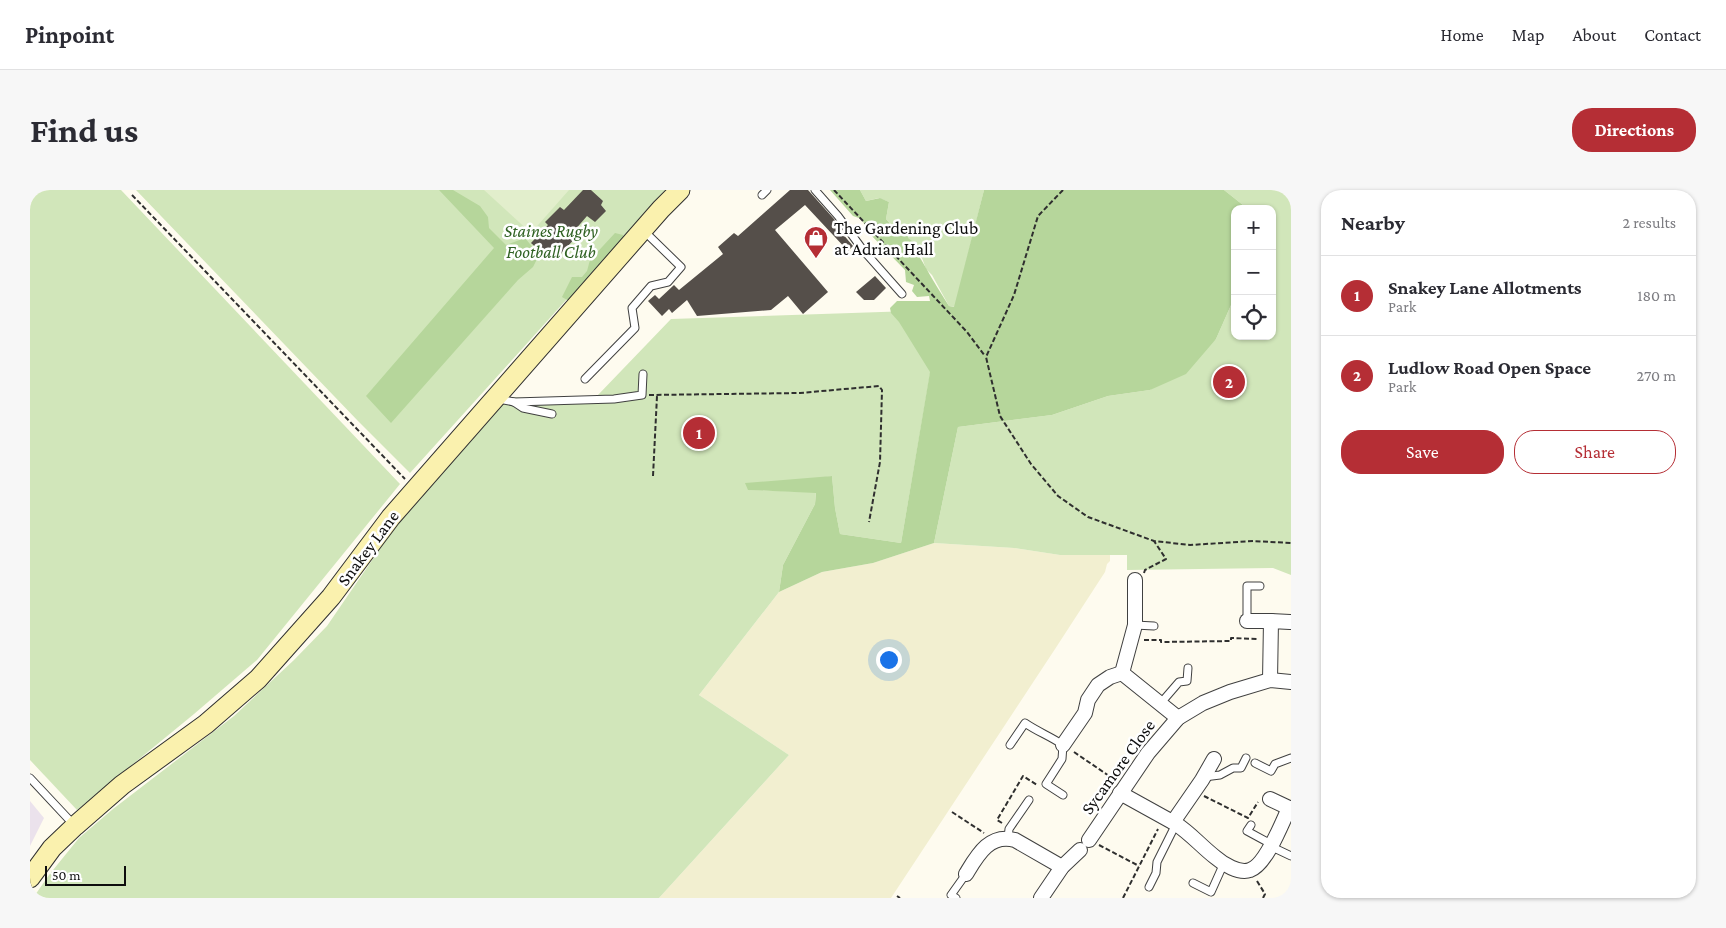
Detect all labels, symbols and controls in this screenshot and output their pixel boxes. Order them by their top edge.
text: Pinpoint [25,21,114,48]
text: Home [1441,25,1484,45]
text: Map [1512,25,1544,45]
text: About [1572,25,1616,45]
text: Contact [1644,25,1701,45]
button: Directions [1572,108,1696,152]
text: Find us [30,111,138,150]
map controls [1231,205,1276,340]
button: + [1231,205,1276,250]
text: Nearby [1341,211,1405,235]
text: 2 results [1623,214,1676,231]
place label: The Gardening Club at Adrian Hall [834,218,978,259]
park label: Staines Rugby Football Club [504,221,599,262]
shop icon: The Gardening Club at Adrian Hall [803,225,829,259]
button: − [1231,250,1276,295]
text: Snakey Lane Allotments [1388,277,1582,298]
text: 1 [1354,287,1360,304]
text: 180 m [1637,287,1676,304]
button: locate [1231,295,1276,340]
text: Park [1388,298,1416,315]
text: Ludlow Road Open Space [1388,357,1591,378]
pin: 2 [1213,363,1245,401]
text: 2 [1353,367,1361,384]
text: 270 m [1637,367,1676,384]
text: Park [1388,378,1416,395]
pin: 1 [683,414,715,452]
button: Save [1341,430,1504,474]
button: Share [1514,430,1676,474]
street label: Snakey Lane [333,506,403,590]
your location [876,647,902,673]
street label: Sycamore Close [1077,716,1159,818]
scale bar [45,863,126,886]
text: 50 m [52,867,80,883]

